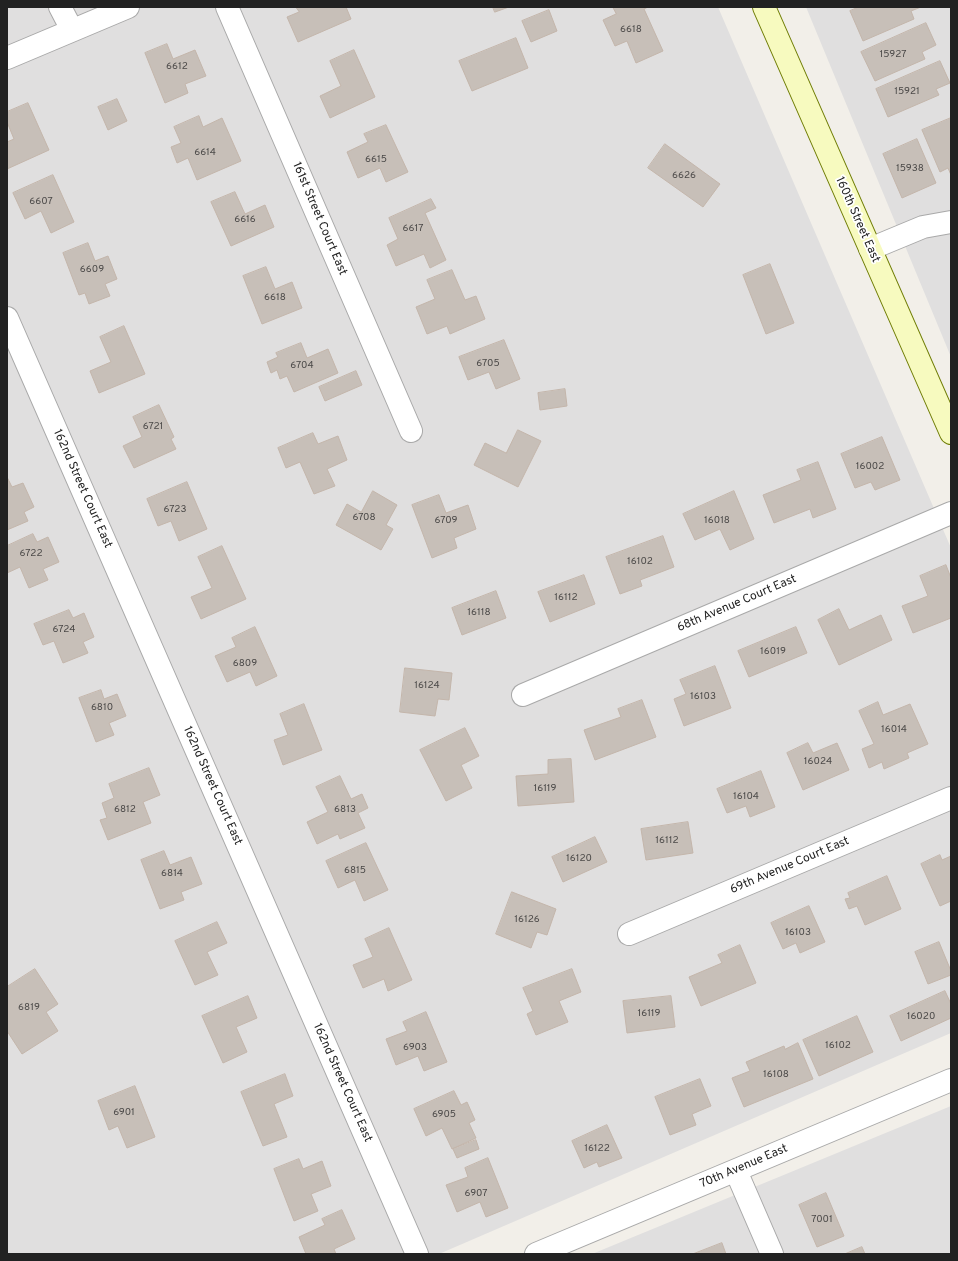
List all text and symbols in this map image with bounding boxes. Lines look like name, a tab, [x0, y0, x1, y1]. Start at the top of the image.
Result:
house number: 6618	[620, 24, 642, 36]
house number: 15927	[879, 49, 907, 61]
house number: 6612	[166, 61, 188, 73]
house number: 15921	[894, 86, 920, 98]
house number: 6614	[194, 147, 216, 159]
house number: 6615	[365, 154, 387, 166]
street label: 161st Street Court East	[289, 160, 349, 278]
house number: 15938	[896, 163, 924, 175]
house number: 6626	[672, 170, 696, 182]
street label: 160th Street East	[832, 175, 882, 265]
house number: 6607	[29, 196, 53, 208]
house number: 6616	[234, 214, 256, 226]
house number: 6617	[403, 223, 423, 235]
house number: 6609	[80, 264, 104, 276]
house number: 6618	[264, 292, 286, 304]
house number: 6705	[476, 358, 500, 370]
house number: 6704	[290, 360, 314, 372]
house number: 6721	[143, 421, 163, 433]
street label: 162nd Street Court East	[49, 427, 115, 551]
house number: 16002	[856, 461, 884, 473]
house number: 6723	[164, 504, 186, 516]
house number: 6708	[352, 512, 376, 524]
house number: 6709	[434, 515, 458, 527]
house number: 16018	[704, 515, 730, 527]
house number: 6722	[19, 548, 43, 560]
house number: 16102	[627, 556, 653, 568]
street label: 68th Avenue Court East	[675, 572, 799, 636]
house number: 16112	[554, 592, 578, 604]
house number: 16118	[467, 607, 491, 619]
house number: 6724	[52, 624, 76, 636]
house number: 16019	[760, 646, 786, 658]
house number: 6809	[233, 658, 257, 670]
house number: 16124	[414, 680, 440, 692]
house number: 16103	[690, 691, 716, 703]
house number: 6810	[91, 702, 113, 714]
street label: 162nd Street Court East	[179, 724, 245, 848]
house number: 16014	[881, 724, 907, 736]
house number: 16024	[804, 756, 832, 768]
house number: 16119	[533, 783, 557, 795]
house number: 16104	[733, 791, 759, 803]
house number: 6812	[114, 804, 136, 816]
house number: 6813	[334, 804, 356, 816]
street label: 69th Avenue Court East	[728, 834, 852, 898]
house number: 16112	[655, 835, 679, 847]
house number: 16120	[566, 853, 592, 865]
house number: 6815	[344, 865, 366, 877]
house number: 6814	[161, 868, 183, 880]
house number: 16126	[514, 914, 540, 926]
house number: 16103	[785, 927, 811, 939]
house number: 6819	[18, 1002, 40, 1014]
house number: 16119	[637, 1008, 661, 1020]
house number: 16020	[907, 1011, 935, 1023]
street label: 162nd Street Court East	[309, 1021, 375, 1145]
house number: 16102	[825, 1040, 851, 1052]
house number: 6903	[403, 1042, 427, 1054]
house number: 16108	[763, 1069, 789, 1081]
house number: 6901	[113, 1107, 135, 1119]
house number: 6905	[432, 1109, 456, 1121]
street label: 70th Avenue East	[698, 1142, 790, 1192]
house number: 16122	[584, 1143, 610, 1155]
house number: 6907	[465, 1188, 487, 1200]
house number: 7001	[811, 1214, 833, 1226]

